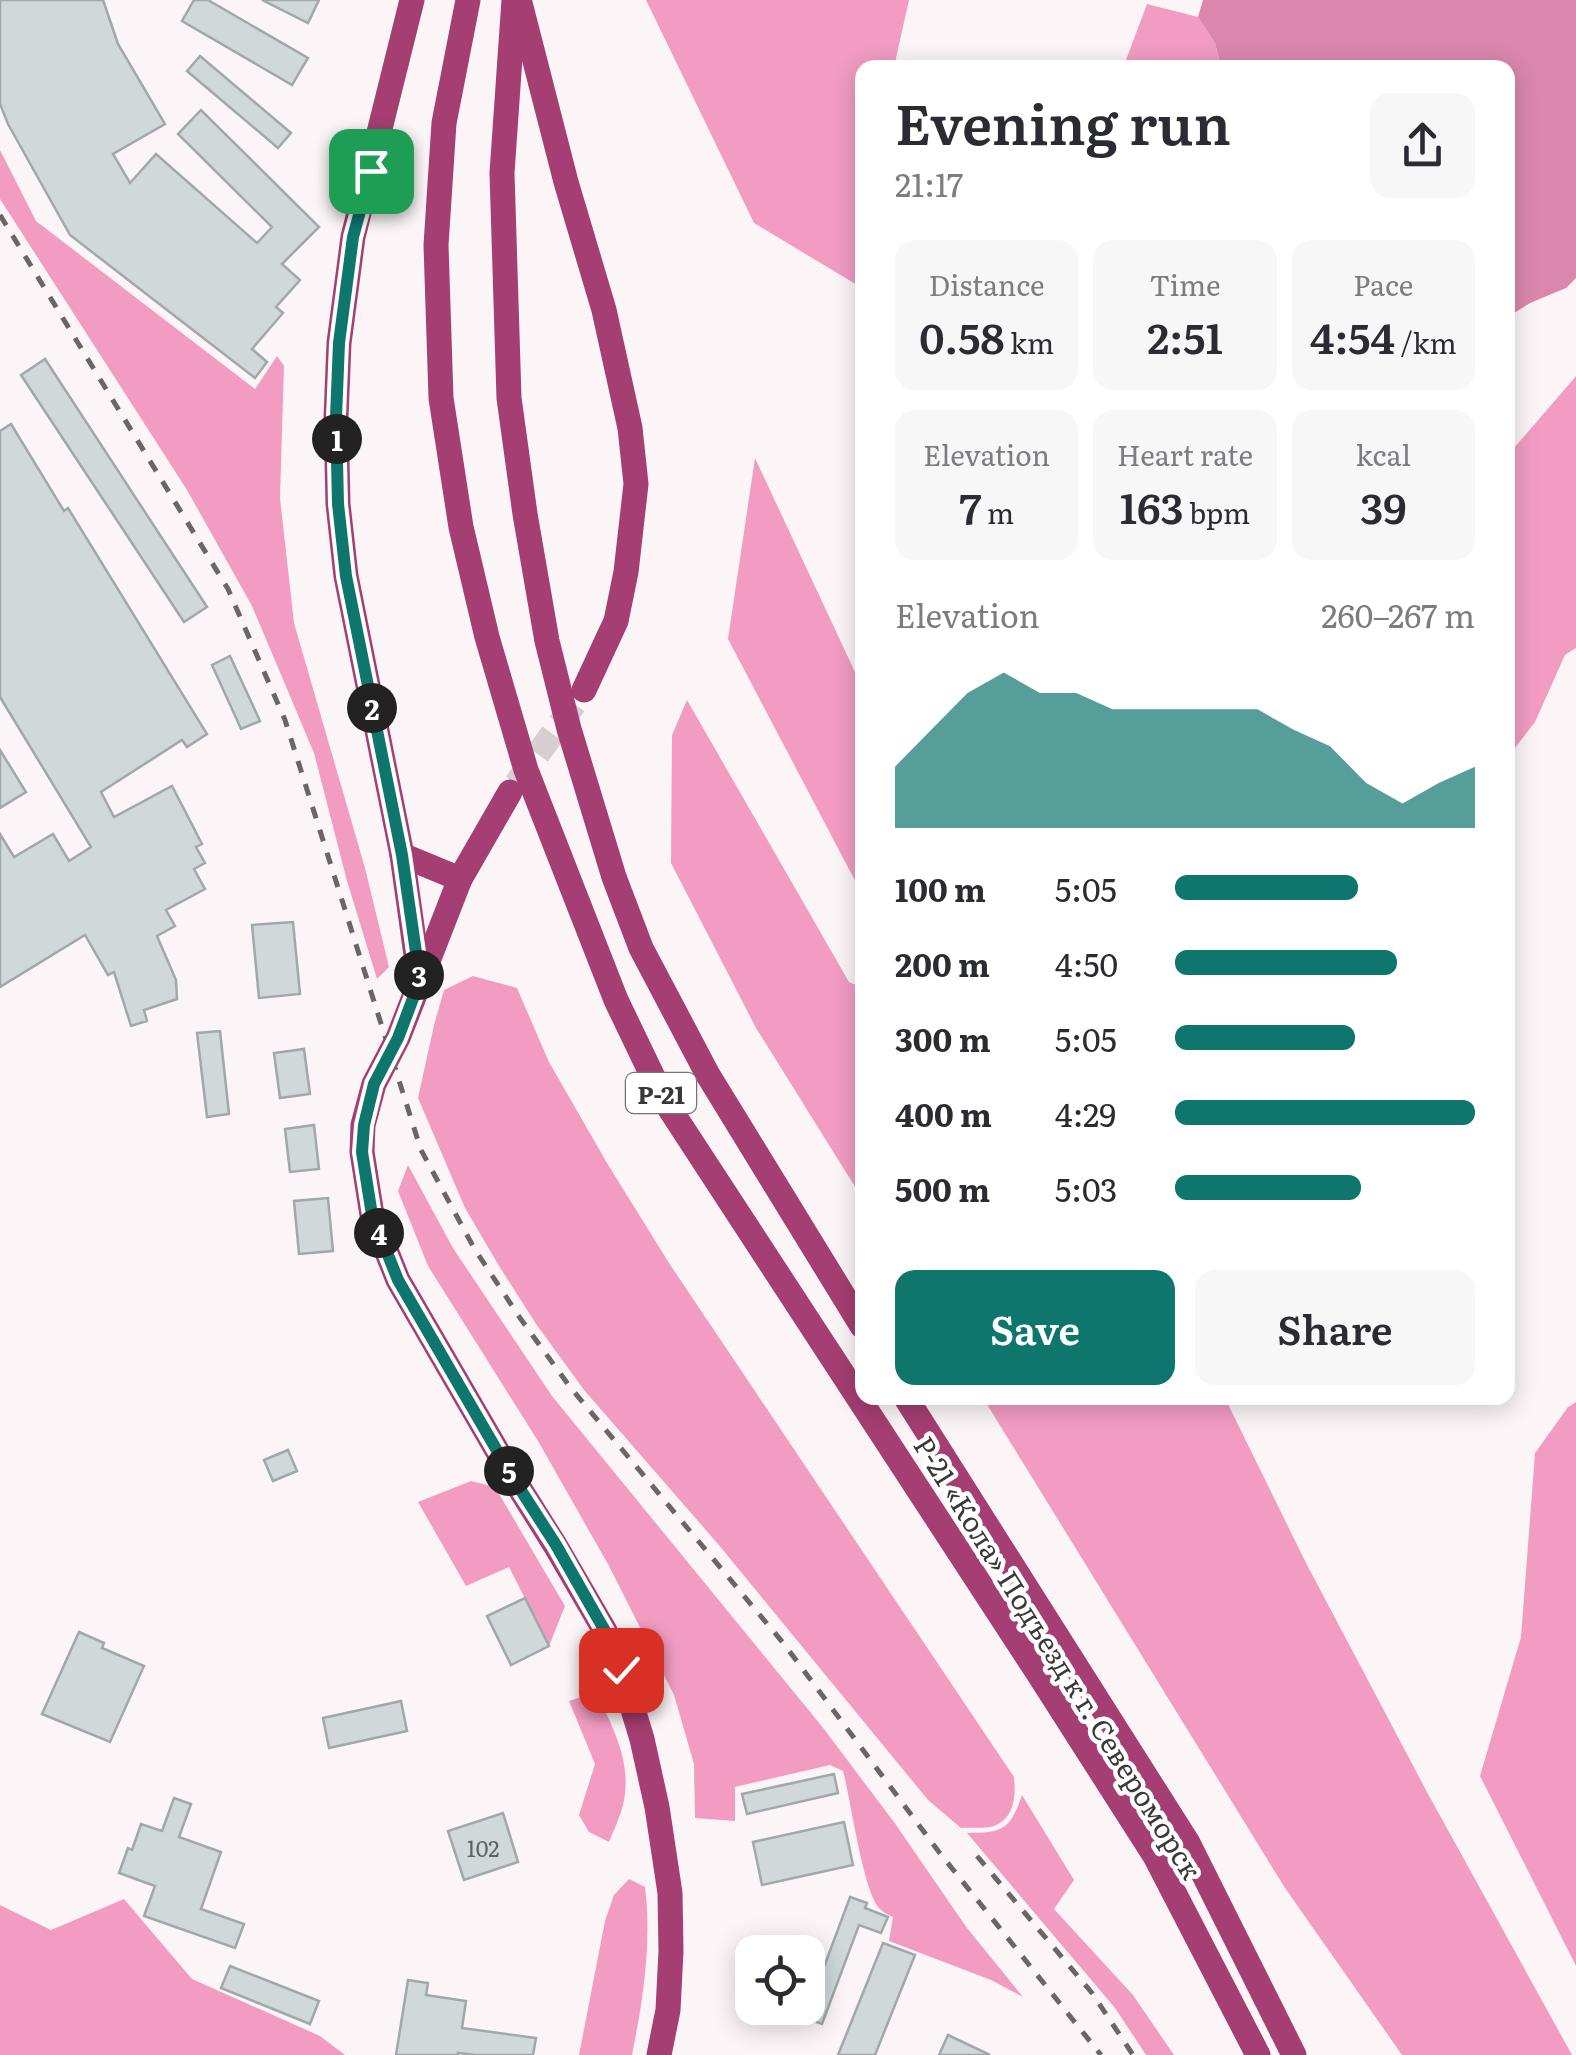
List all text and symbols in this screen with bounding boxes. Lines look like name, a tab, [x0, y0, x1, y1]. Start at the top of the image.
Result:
text: Evening run	[895, 80, 1231, 162]
button: share	[1370, 93, 1475, 198]
pin	[329, 129, 414, 214]
icon: arrive	[344, 144, 399, 199]
text: 21:17	[895, 159, 963, 207]
text: Distance	[929, 263, 1045, 305]
text: Time	[1149, 263, 1221, 305]
text: Pace	[1353, 263, 1413, 305]
text: 0.58	[919, 305, 1005, 367]
text: 2:51	[1147, 305, 1223, 367]
text: 4:54	[1310, 305, 1395, 367]
text: km	[1005, 321, 1054, 363]
text: /km	[1395, 321, 1457, 363]
pin: 1	[312, 414, 362, 464]
text: 1	[331, 418, 343, 460]
text: Elevation	[923, 433, 1050, 475]
text: Heart rate	[1117, 433, 1253, 475]
text: kcal	[1356, 433, 1411, 475]
text: 7	[959, 475, 981, 537]
text: 163	[1120, 475, 1184, 537]
text: 39	[1360, 475, 1407, 537]
text: m	[981, 491, 1014, 533]
text: bpm	[1184, 491, 1250, 533]
text: Elevation	[895, 590, 1040, 638]
text: 260–267 m	[1321, 590, 1475, 638]
pin: 2	[347, 683, 397, 733]
text: 2	[364, 687, 380, 729]
text: 100 m	[895, 864, 986, 912]
text: 5:05	[1055, 864, 1117, 912]
text: 200 m	[895, 939, 990, 987]
text: 4:50	[1055, 939, 1118, 987]
pin: 3	[394, 950, 444, 1000]
text: 3	[411, 954, 427, 996]
text: 300 m	[895, 1014, 991, 1062]
text: 5:05	[1055, 1014, 1117, 1062]
road number: Р-21	[626, 1073, 696, 1113]
text: 400 m	[895, 1089, 992, 1137]
text: 4:29	[1055, 1089, 1116, 1137]
text: 500 m	[895, 1164, 990, 1212]
text: 5:03	[1055, 1164, 1117, 1212]
pin: 4	[354, 1208, 404, 1258]
text: 4	[371, 1212, 387, 1254]
button: Save	[895, 1270, 1175, 1385]
button: Share	[1195, 1270, 1475, 1385]
street label: Р-21 «Кола» Подъезд к г. Североморск	[905, 1427, 1214, 1887]
pin: 5	[484, 1446, 534, 1496]
text: 5	[501, 1450, 517, 1492]
pin	[579, 1628, 664, 1713]
icon: check	[594, 1643, 649, 1698]
house number: 102	[467, 1831, 499, 1864]
map controls	[735, 1935, 825, 2025]
button: locate	[735, 1935, 825, 2025]

